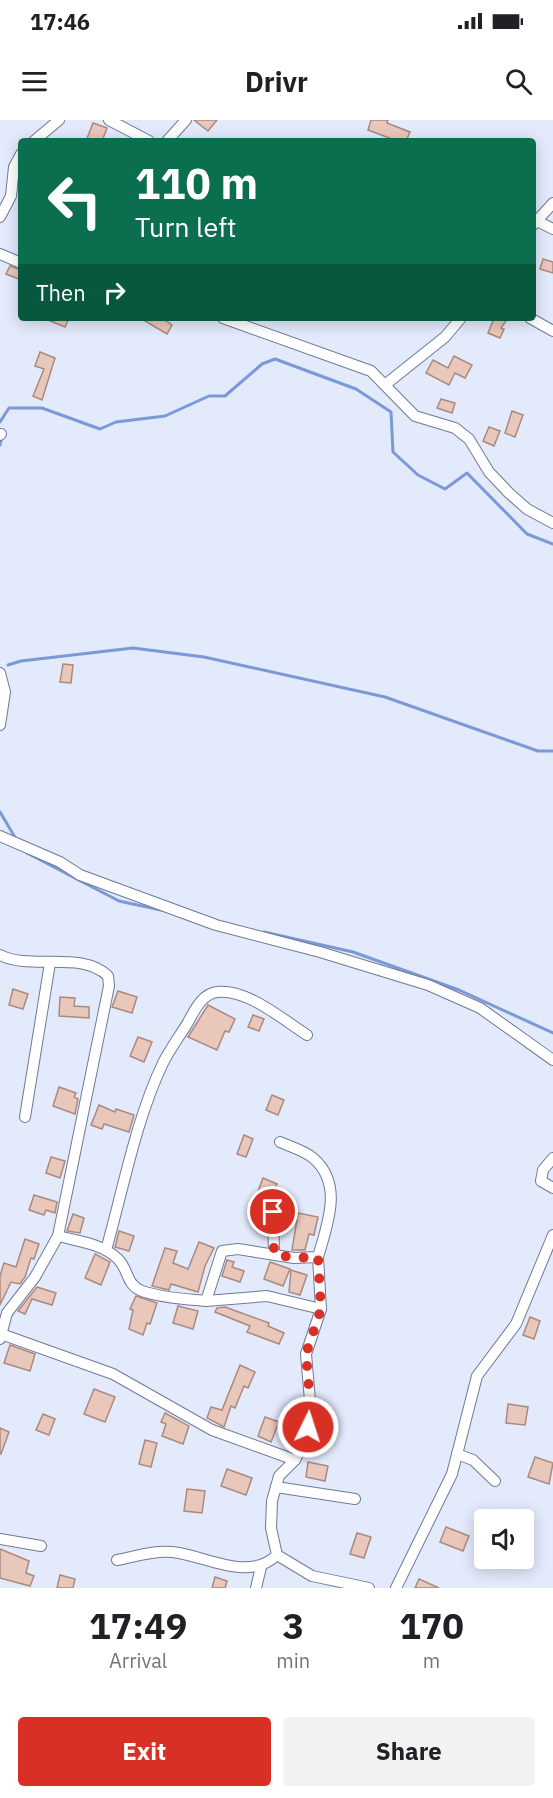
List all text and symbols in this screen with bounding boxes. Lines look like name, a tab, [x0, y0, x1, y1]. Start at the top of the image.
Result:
text: 17:46	[30, 7, 90, 36]
text: Drivr	[245, 64, 308, 99]
icon: menu	[18, 65, 51, 98]
icon: search	[502, 65, 535, 98]
text: 110 m	[135, 156, 258, 211]
icon: left	[36, 162, 114, 240]
text: Turn left	[135, 209, 236, 244]
icon: right	[98, 276, 131, 309]
text: Then	[36, 278, 86, 307]
pin	[247, 1186, 298, 1237]
icon: arrive	[256, 1195, 289, 1228]
position arrow	[276, 1395, 340, 1459]
map controls	[474, 1509, 534, 1569]
button: sound	[474, 1509, 534, 1569]
text: 17:49	[89, 1602, 187, 1649]
text: 3	[282, 1602, 304, 1649]
text: 170	[399, 1602, 464, 1649]
text: Arrival	[109, 1647, 167, 1674]
text: min	[276, 1647, 310, 1674]
text: m	[423, 1647, 440, 1674]
button: Exit	[18, 1717, 271, 1786]
button: Share	[283, 1717, 535, 1786]

